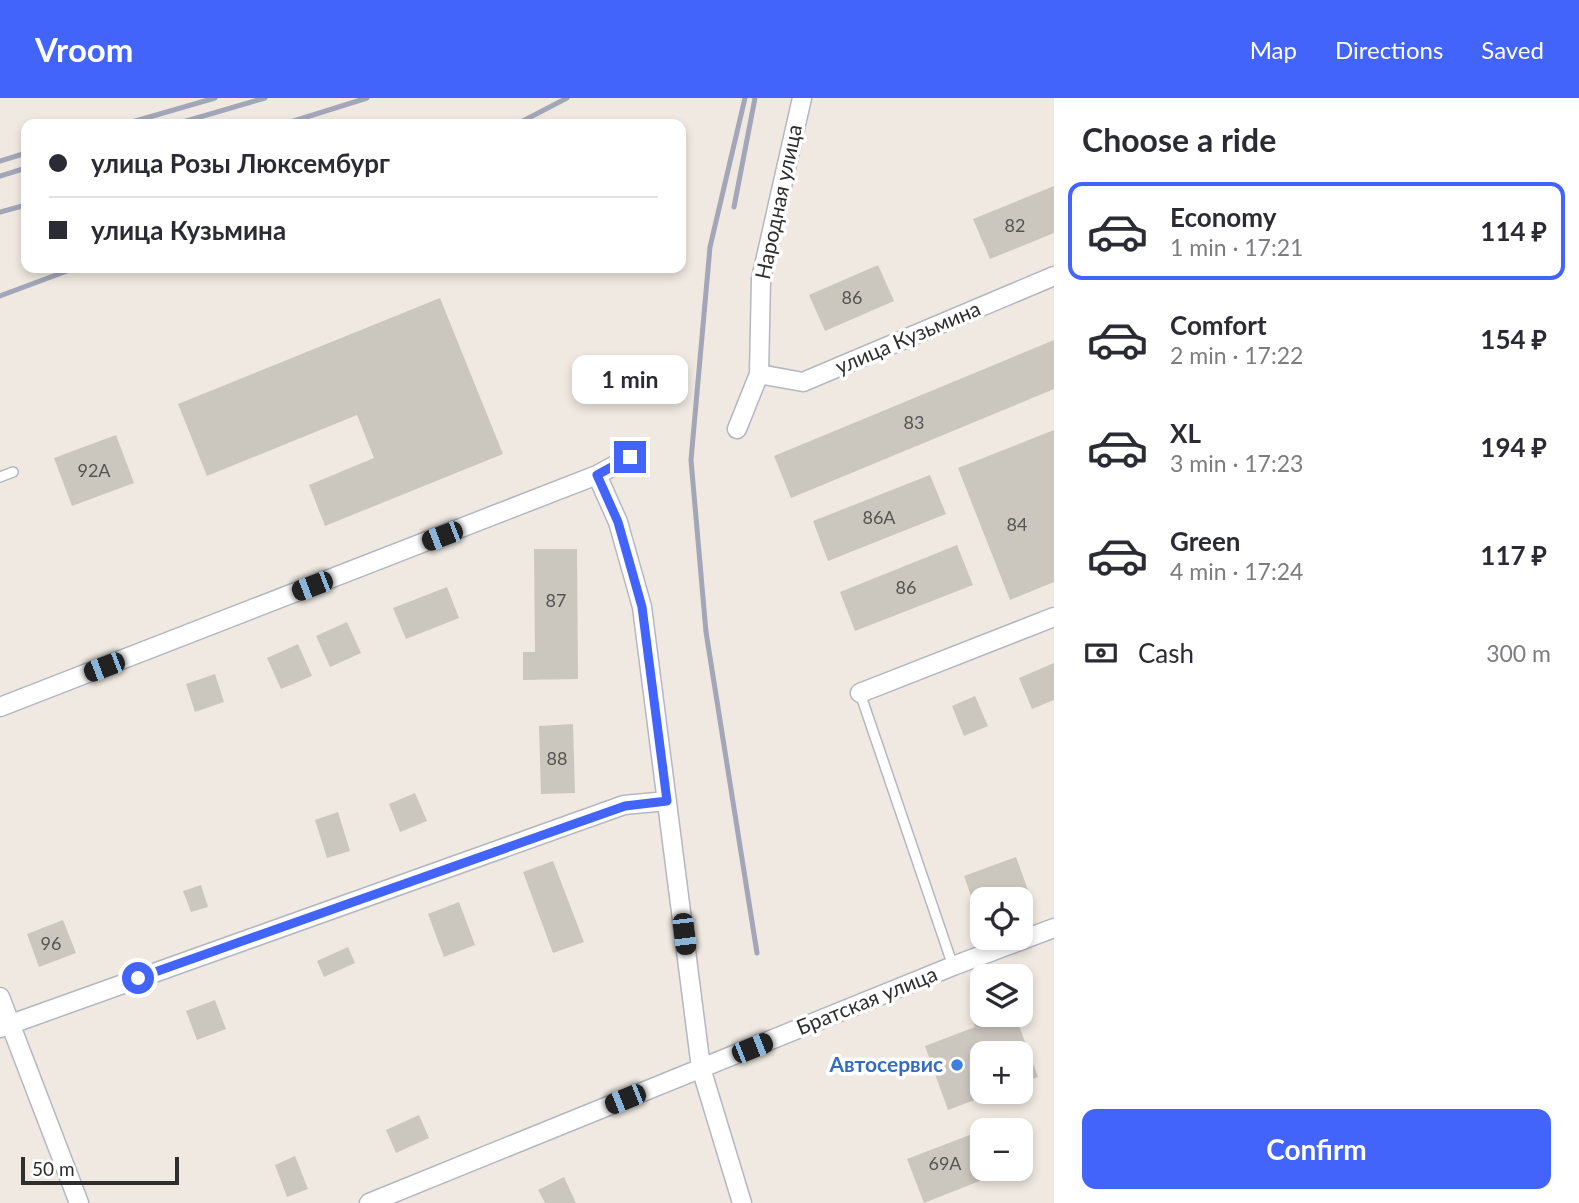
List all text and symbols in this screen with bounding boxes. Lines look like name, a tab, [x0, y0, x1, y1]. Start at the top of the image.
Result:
text: Vroom	[35, 29, 133, 69]
text: Map	[1250, 35, 1297, 64]
text: Directions	[1335, 35, 1443, 64]
text: Saved	[1481, 35, 1544, 64]
text: Choose a ride	[1082, 120, 1276, 159]
street label: Народная улица	[749, 122, 806, 281]
text: улица Розы Люксембург	[91, 147, 390, 179]
icon: car	[1086, 200, 1149, 263]
text: Economy	[1170, 201, 1276, 233]
text: улица Кузьмина	[91, 214, 286, 246]
house number: 82	[1005, 214, 1025, 236]
text: 114 ₽	[1480, 215, 1547, 247]
text: 1 min · 17:21	[1170, 233, 1303, 261]
house number: 86	[842, 286, 862, 308]
street label: улица Кузьмина	[831, 295, 984, 378]
icon: car	[1086, 308, 1149, 371]
text: Comfort	[1170, 309, 1267, 341]
text: 154 ₽	[1480, 323, 1547, 355]
text: 2 min · 17:22	[1170, 341, 1303, 369]
callout: 1 min	[572, 356, 688, 404]
text: 1 min	[601, 365, 659, 393]
house number: 83	[904, 411, 924, 433]
icon: car	[1086, 416, 1149, 479]
text: XL	[1170, 417, 1201, 449]
text: 194 ₽	[1480, 431, 1547, 463]
route end	[614, 441, 646, 473]
text: 3 min · 17:23	[1170, 449, 1303, 477]
house number: 92А	[77, 459, 111, 481]
house number: 86А	[862, 506, 896, 528]
house number: 84	[1007, 513, 1027, 535]
car	[419, 519, 466, 553]
icon: car	[1086, 524, 1149, 587]
text: Green	[1170, 525, 1240, 557]
text: 117 ₽	[1480, 539, 1547, 571]
text: 4 min · 17:24	[1170, 557, 1303, 585]
car	[289, 569, 336, 603]
house number: 86	[896, 576, 916, 598]
house number: 87	[546, 589, 566, 611]
icon: cash	[1082, 634, 1120, 672]
text: Cash	[1138, 637, 1194, 669]
text: 300 m	[1486, 639, 1551, 667]
car	[81, 650, 128, 684]
house number: 88	[547, 747, 567, 769]
map controls	[970, 887, 1033, 1181]
button: locate	[970, 887, 1033, 950]
car	[672, 912, 697, 956]
house number: 96	[41, 932, 61, 954]
street label: Братская улица	[793, 960, 940, 1039]
route start	[122, 962, 154, 994]
button: layers	[970, 964, 1033, 1027]
car	[729, 1030, 776, 1066]
button: +	[970, 1041, 1033, 1104]
place label: Автосервис	[829, 1051, 943, 1076]
marker: Автосервис	[949, 1057, 965, 1073]
car	[602, 1081, 649, 1117]
button: Confirm	[1082, 1109, 1551, 1189]
button: −	[970, 1118, 1033, 1181]
house number: 69А	[928, 1152, 962, 1174]
scale bar	[21, 1154, 178, 1186]
text: 50 m	[32, 1157, 75, 1180]

